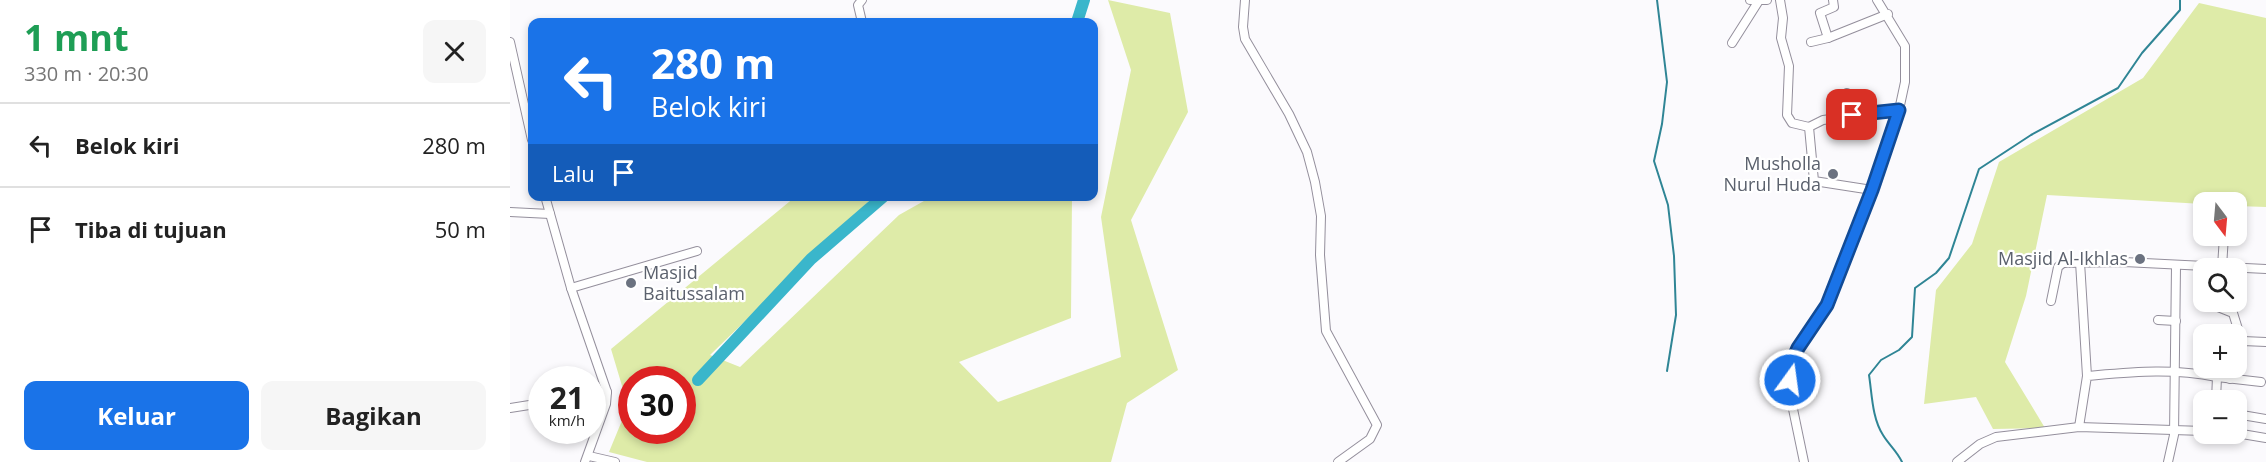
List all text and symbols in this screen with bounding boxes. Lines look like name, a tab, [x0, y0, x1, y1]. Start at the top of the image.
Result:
text: 1 mnt	[24, 13, 129, 62]
button: close	[423, 20, 486, 83]
text: 280 m	[651, 34, 775, 91]
icon: left	[552, 42, 630, 120]
text: 330 m · 20:30	[24, 60, 149, 87]
text: Belok kiri	[651, 88, 767, 125]
pin	[1826, 89, 1877, 140]
icon: arrive	[1835, 98, 1868, 131]
icon: left	[24, 129, 57, 162]
text: Belok kiri	[75, 130, 180, 160]
text: 280 m	[422, 130, 486, 160]
place label: Musholla Nurul Huda	[1723, 151, 1821, 196]
icon: arrive	[607, 156, 640, 189]
text: Lalu	[552, 158, 595, 188]
marker: Musholla Nurul Huda	[1826, 167, 1840, 181]
north arrow	[2193, 192, 2247, 246]
map controls	[2193, 192, 2247, 444]
icon: arrive	[24, 213, 57, 246]
text: Tiba di tujuan	[75, 214, 227, 244]
text: 50 m	[435, 214, 486, 244]
place label: Masjid Al-Ikhlas	[1998, 246, 2128, 270]
marker: Masjid Al-Ikhlas	[2133, 252, 2147, 266]
button: search	[2193, 258, 2247, 312]
place label: Masjid Baitussalam	[643, 260, 745, 305]
marker: Masjid Baitussalam	[624, 276, 638, 290]
button: +	[2193, 324, 2247, 378]
position arrow	[1758, 348, 1822, 412]
speed limit sign: 30	[618, 366, 696, 444]
text: 21	[550, 377, 584, 418]
button: Keluar	[24, 381, 249, 450]
button: Bagikan	[261, 381, 486, 450]
button: −	[2193, 390, 2247, 444]
text: km/h	[549, 410, 585, 430]

